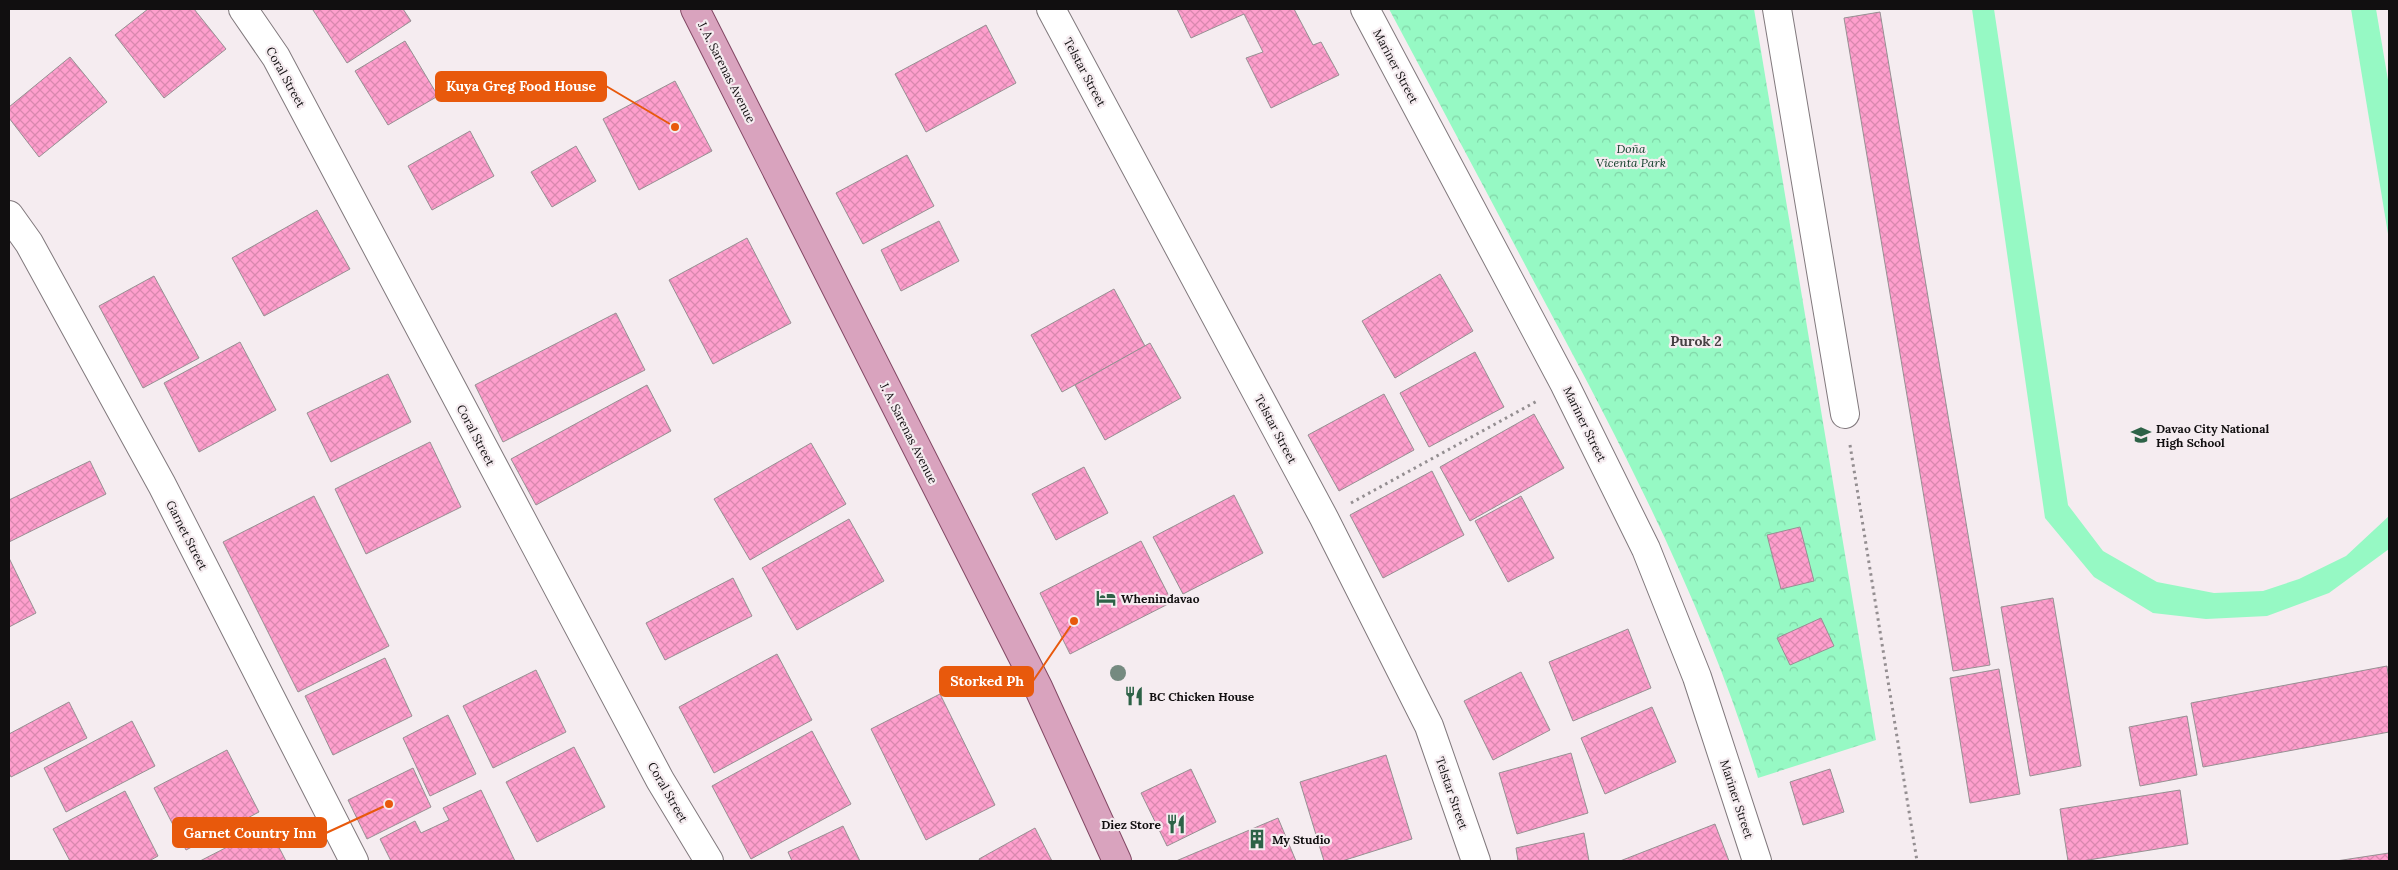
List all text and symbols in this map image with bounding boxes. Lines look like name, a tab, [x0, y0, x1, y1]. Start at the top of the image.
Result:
street label: J. A. Sarenas Avenue	[695, 18, 759, 126]
street label: Mariner Street	[1370, 26, 1422, 106]
street label: Telstar Street	[1061, 35, 1110, 109]
street label: Coral Street	[263, 44, 309, 110]
callout: Kuya Greg Food House	[436, 72, 606, 101]
text: Kuya Greg Food House	[446, 77, 596, 95]
park label: Doña Vicenta Park	[1596, 141, 1666, 170]
district label: Purok 2	[1670, 332, 1722, 350]
street label: J. A. Sarenas Avenue	[877, 379, 941, 487]
street label: Mariner Street	[1560, 384, 1610, 464]
street label: Telstar Street	[1252, 392, 1301, 466]
street label: Coral Street	[454, 402, 499, 468]
place label: Davao City National High School	[2156, 421, 2269, 450]
school or university icon: Davao City National High School	[2130, 424, 2152, 446]
street label: Garnet Street	[163, 498, 211, 573]
hotel icon: Whenindavao	[1095, 587, 1117, 609]
place label: Whenindavao	[1121, 591, 1200, 606]
callout: Storked Ph	[940, 667, 1033, 696]
text: Storked Ph	[950, 672, 1024, 690]
restaurant icon: BC Chicken House	[1123, 685, 1145, 707]
place label: BC Chicken House	[1149, 689, 1255, 704]
street label: Telstar Street	[1433, 755, 1472, 832]
street label: Mariner Street	[1717, 758, 1757, 841]
street label: Coral Street	[645, 759, 691, 825]
restaurant icon: Diez Store	[1165, 813, 1187, 835]
place label: Diez Store	[1101, 817, 1162, 832]
callout: Garnet Country Inn	[173, 818, 326, 847]
text: Garnet Country Inn	[184, 824, 316, 842]
building icon: My Studio	[1246, 828, 1268, 850]
place label: My Studio	[1272, 832, 1331, 847]

